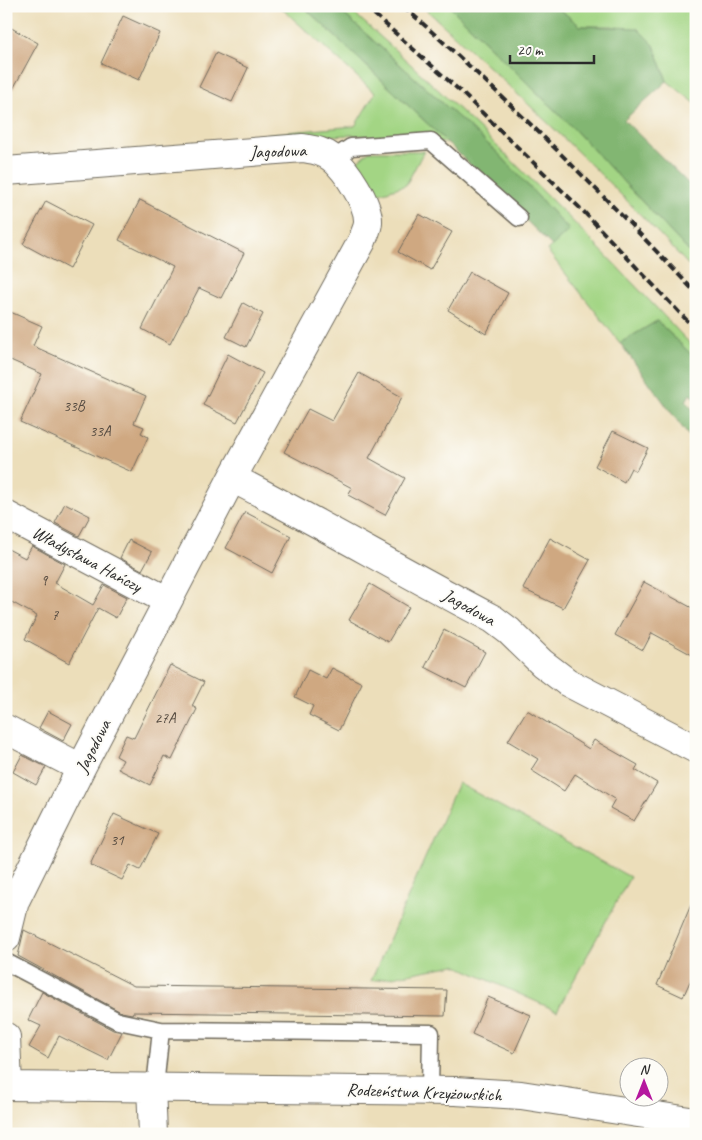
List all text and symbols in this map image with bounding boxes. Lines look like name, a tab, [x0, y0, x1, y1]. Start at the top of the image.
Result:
scale bar	[510, 32, 593, 64]
text: 20 m	[517, 41, 544, 60]
street label: Jagodowa	[248, 139, 308, 163]
house number: 33B	[63, 397, 86, 416]
house number: 33A	[89, 422, 112, 441]
street label: Władysława Hańczy	[29, 521, 147, 598]
house number: 9	[41, 571, 49, 590]
street label: Jagodowa	[438, 583, 500, 631]
house number: 7	[52, 606, 60, 625]
house number: 27A	[154, 709, 177, 728]
street label: Jagodowa	[70, 715, 116, 777]
house number: 31	[110, 831, 125, 850]
north arrow	[620, 1058, 670, 1108]
text: N	[640, 1061, 651, 1078]
street label: Rodzeństwa Krzyżowskich	[346, 1078, 503, 1106]

